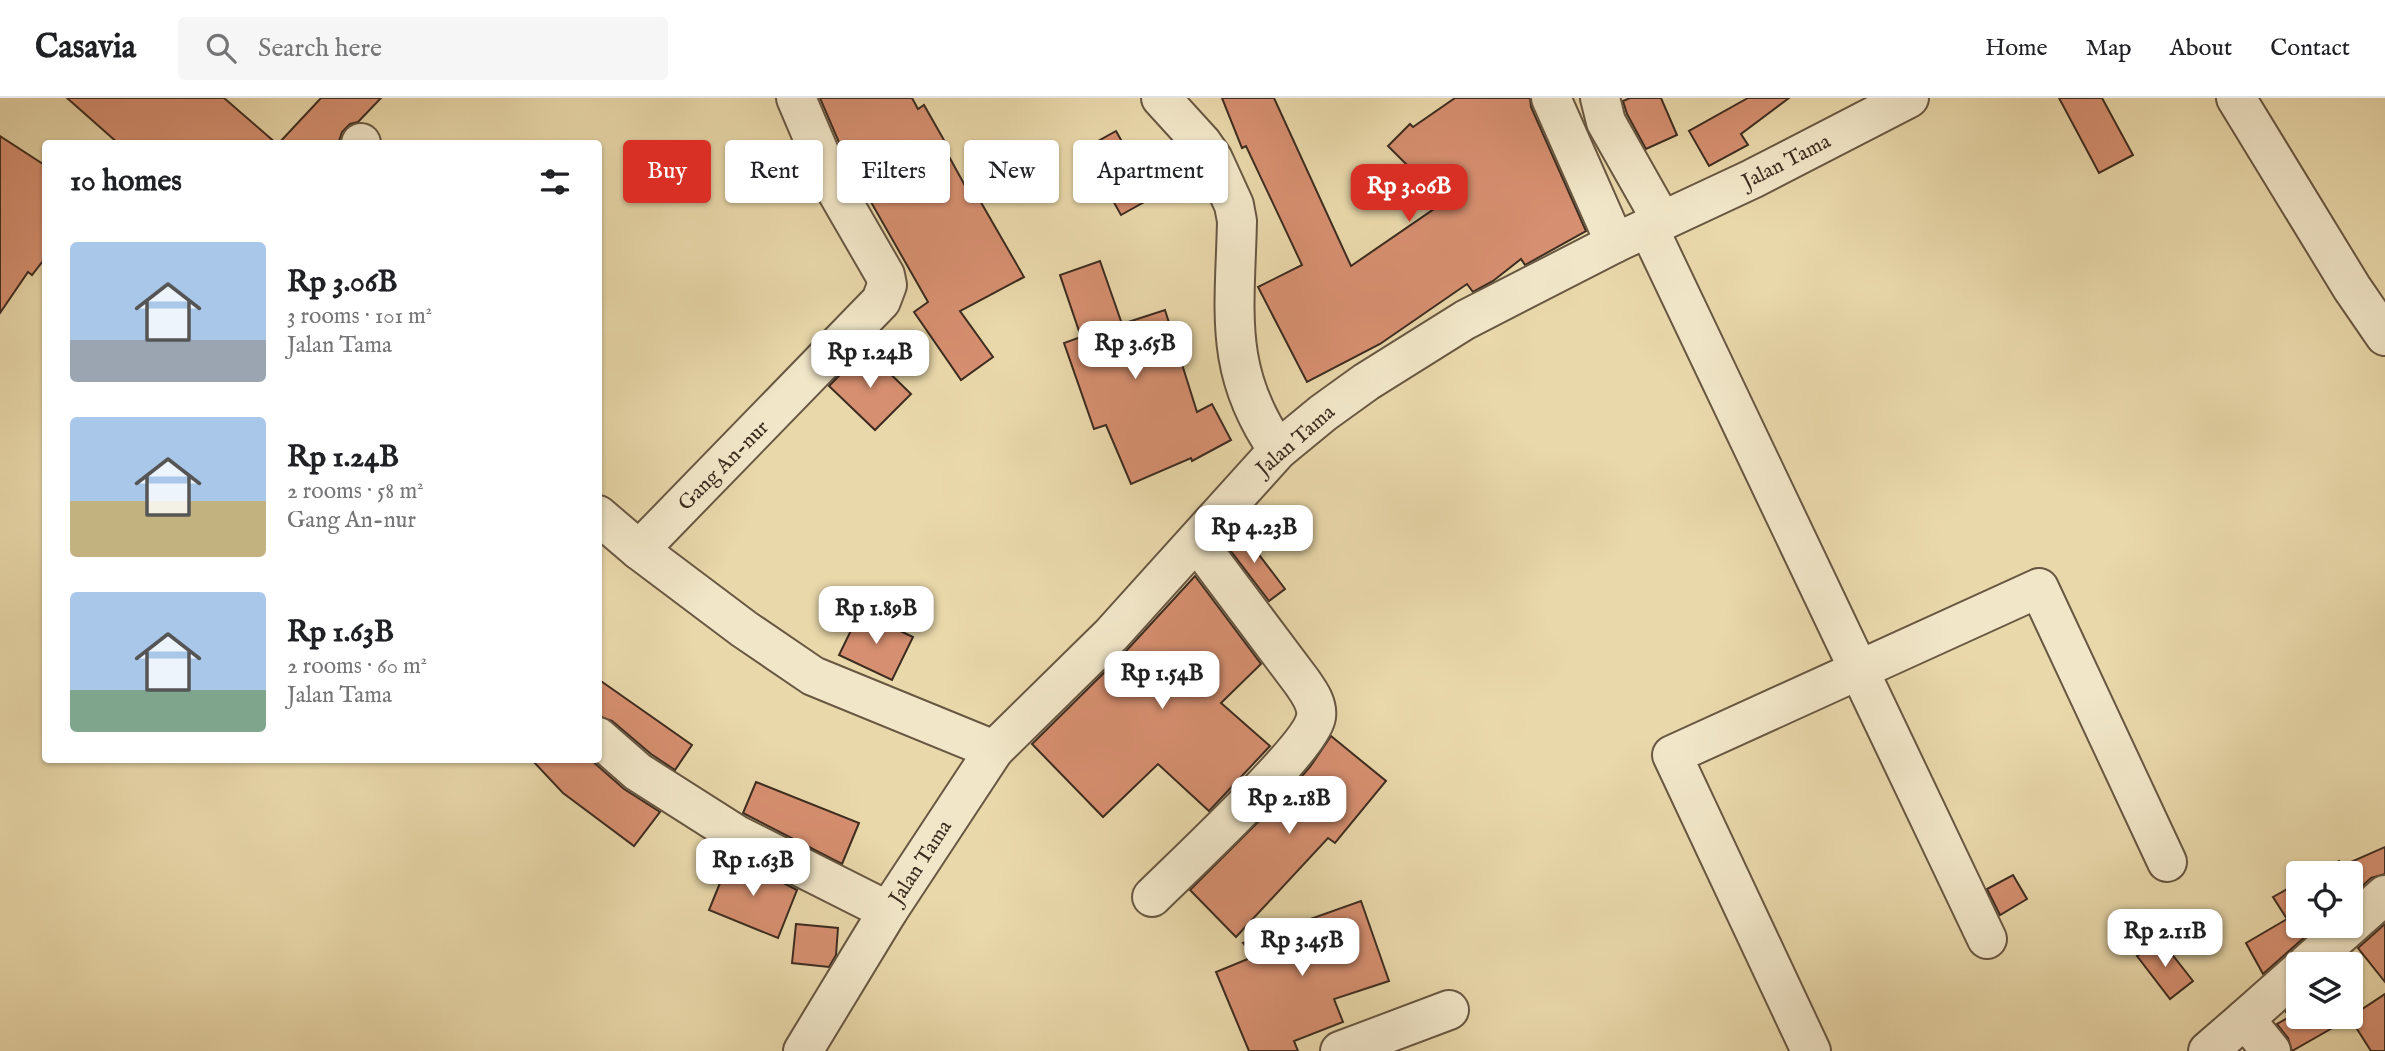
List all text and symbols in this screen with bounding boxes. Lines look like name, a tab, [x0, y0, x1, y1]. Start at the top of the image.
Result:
search box	[178, 17, 668, 80]
text: Casavia	[35, 27, 136, 69]
icon: search	[202, 29, 240, 67]
text: Search here	[258, 32, 382, 65]
text: Home	[1985, 33, 2048, 64]
text: Map	[2086, 33, 2132, 64]
text: About	[2170, 33, 2232, 64]
text: Contact	[2270, 33, 2350, 64]
street label: Jalan Tama	[1736, 128, 1836, 197]
chip: Buy	[623, 140, 711, 203]
chip: Rent	[725, 140, 823, 203]
chip: Filters	[837, 140, 950, 203]
chip: New	[964, 140, 1059, 203]
chip: Apartment	[1073, 140, 1228, 203]
text: 10 homes	[70, 163, 182, 201]
icon: filters	[536, 163, 574, 201]
pin: Rp 3.06B	[1337, 164, 1481, 224]
text: Rp 3.06B	[1367, 172, 1451, 201]
text: Rp 3.06B	[287, 264, 397, 302]
icon: home	[126, 270, 210, 354]
text: 3 rooms · 101 m²	[287, 302, 432, 331]
pin: Rp 3.65B	[1063, 322, 1207, 381]
text: Rp 3.65B	[1094, 329, 1176, 358]
pin: Rp 1.24B	[798, 330, 942, 390]
text: Jalan Tama	[287, 331, 392, 360]
text: Rp 1.24B	[827, 338, 913, 367]
street label: Jalan Tama	[1249, 399, 1342, 484]
street label: Gang An-nur	[673, 415, 775, 517]
text: Rp 1.24B	[287, 439, 399, 477]
icon: home	[126, 445, 210, 529]
text: 2 rooms · 58 m²	[287, 477, 424, 506]
pin: Rp 4.23B	[1182, 505, 1326, 565]
text: Gang An-nur	[287, 506, 416, 535]
text: Rp 4.23B	[1211, 513, 1297, 542]
pin: Rp 1.89B	[804, 587, 948, 646]
text: Rp 1.89B	[835, 594, 917, 623]
text: Rp 1.63B	[287, 614, 394, 652]
icon: home	[126, 620, 210, 704]
text: 2 rooms · 60 m²	[287, 652, 427, 681]
pin: Rp 1.54B	[1090, 652, 1234, 711]
text: Rp 1.54B	[1120, 659, 1204, 688]
text: Jalan Tama	[287, 681, 392, 710]
pin: Rp 2.18B	[1217, 776, 1361, 836]
text: Rp 2.18B	[1247, 784, 1331, 813]
street label: Jalan Tama	[883, 815, 959, 912]
pin: Rp 1.63B	[681, 838, 825, 898]
text: Rp 1.63B	[712, 846, 794, 875]
map controls	[2286, 861, 2363, 1029]
button: locate	[2286, 861, 2363, 938]
pin: Rp 2.11B	[2093, 910, 2237, 969]
text: Rp 2.11B	[2124, 917, 2206, 946]
pin: Rp 3.45B	[1230, 918, 1374, 978]
text: Rp 3.45B	[1260, 926, 1344, 955]
button: layers	[2286, 952, 2363, 1029]

